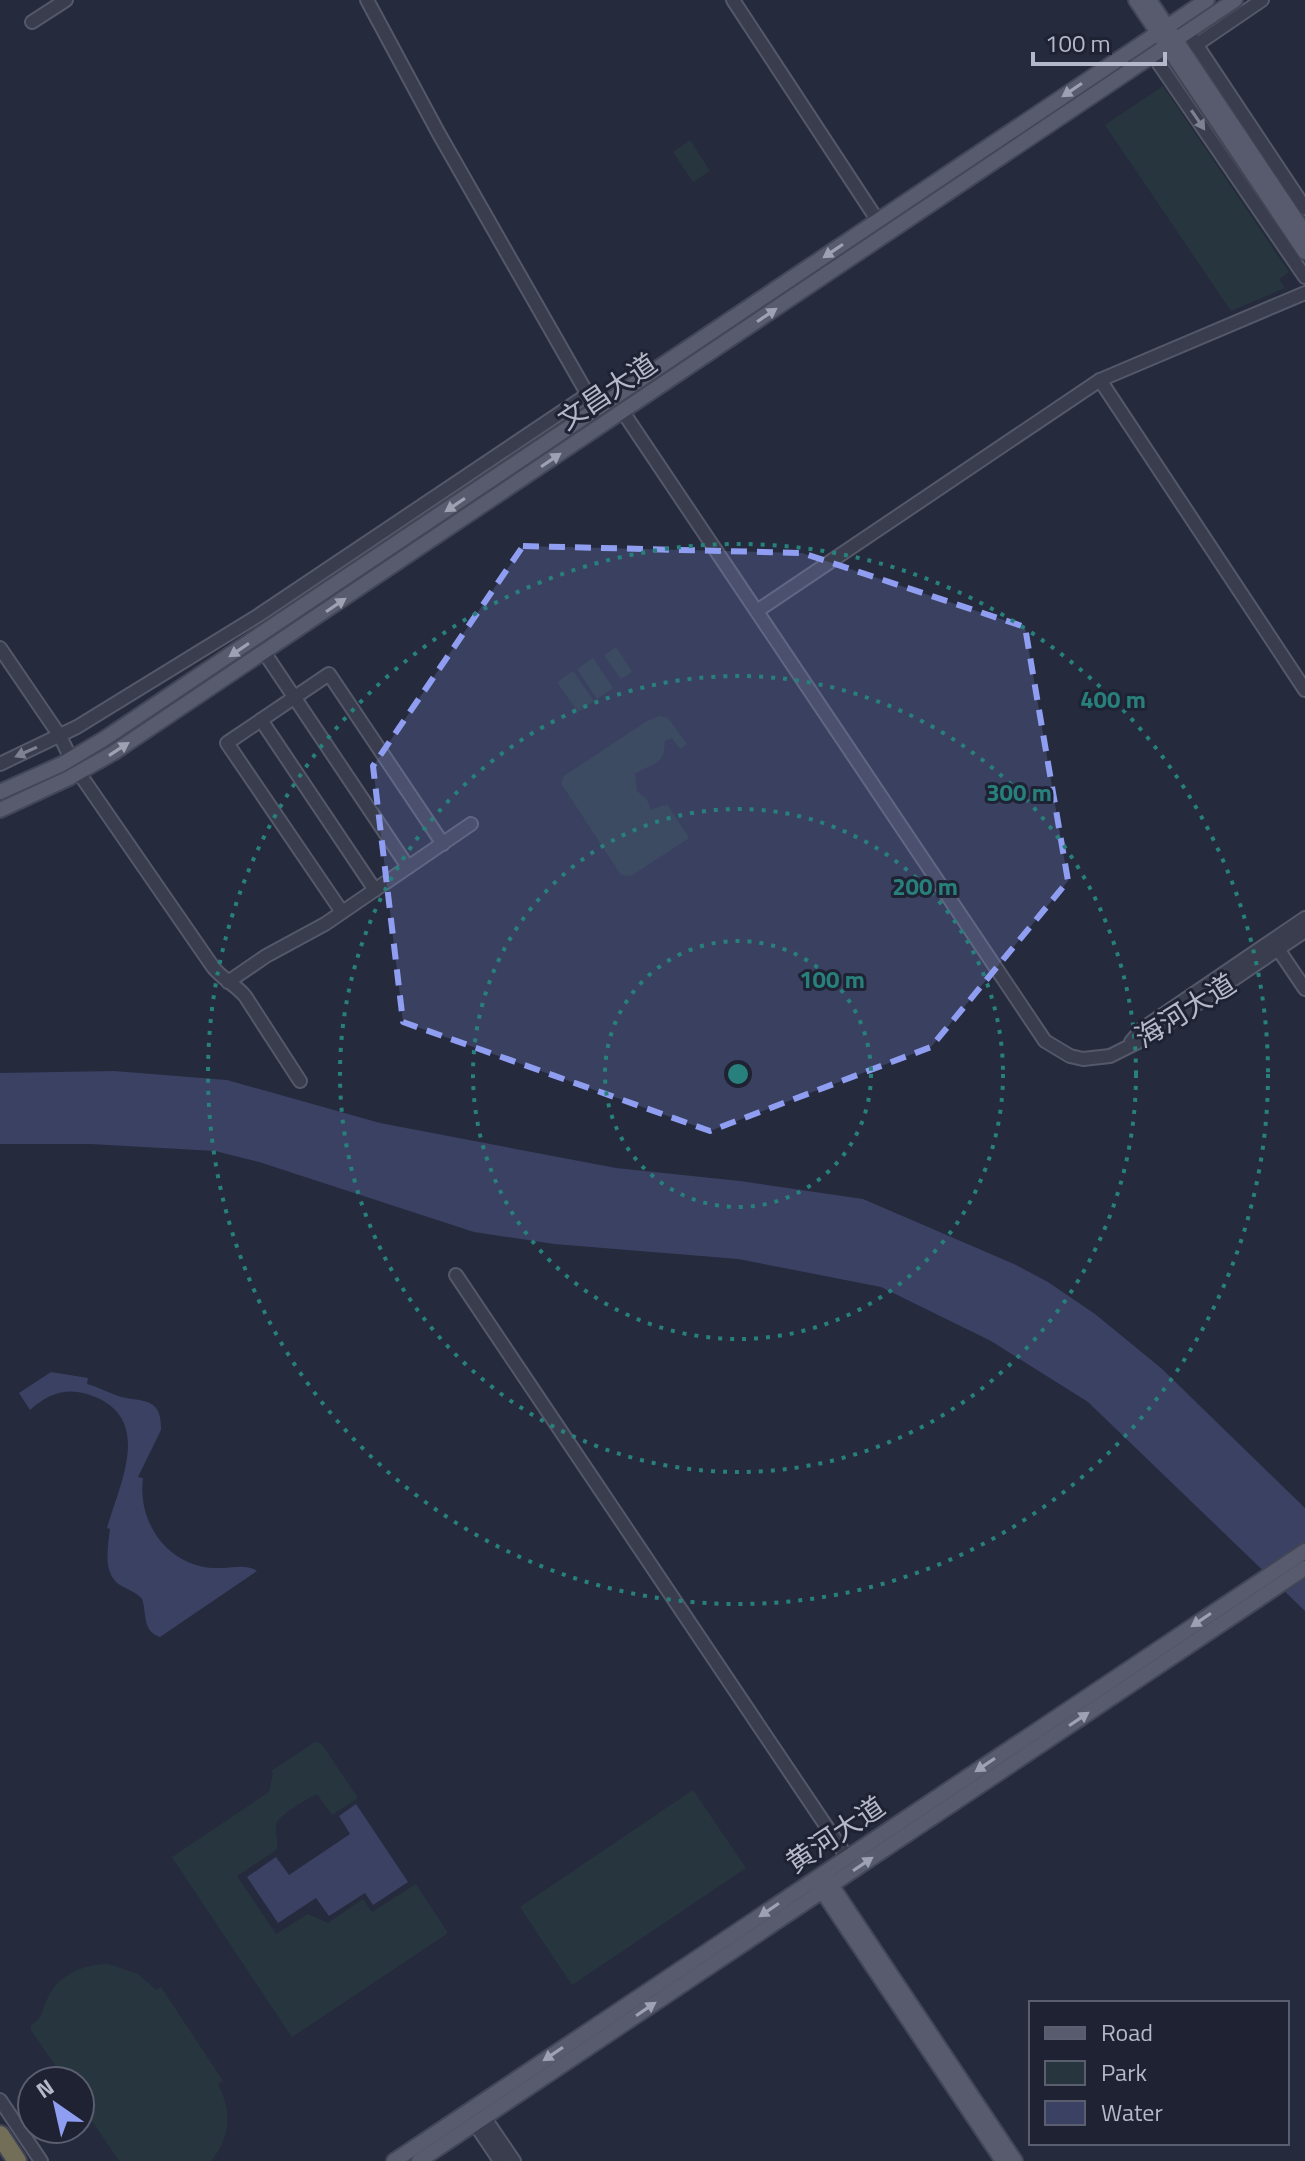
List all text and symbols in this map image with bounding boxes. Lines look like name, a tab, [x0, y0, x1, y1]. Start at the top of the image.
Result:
scale bar	[1033, 16, 1165, 66]
text: 100 m	[1045, 25, 1111, 61]
one-way arrow	[1062, 83, 1083, 98]
one-way arrow	[1190, 109, 1205, 130]
one-way arrow	[823, 243, 844, 258]
one-way arrow	[756, 308, 778, 322]
street label: 文昌大道	[549, 342, 665, 440]
one-way arrow	[541, 453, 562, 468]
one-way arrow	[444, 497, 465, 512]
one-way arrow	[325, 598, 346, 613]
one-way arrow	[228, 642, 249, 657]
text: 400 m	[1080, 681, 1146, 717]
one-way arrow	[108, 742, 130, 756]
one-way arrow	[14, 746, 38, 759]
text: 300 m	[986, 774, 1052, 810]
text: 200 m	[892, 868, 958, 904]
text: 100 m	[799, 961, 865, 997]
street label: 海河大道	[1126, 962, 1244, 1058]
centre of rings	[724, 1060, 752, 1088]
one-way arrow	[1191, 1613, 1212, 1628]
one-way arrow	[1068, 1712, 1089, 1727]
one-way arrow	[975, 1757, 996, 1772]
street label: 黄河大道	[777, 1785, 893, 1883]
one-way arrow	[852, 1857, 873, 1872]
one-way arrow	[759, 1902, 780, 1917]
one-way arrow	[636, 2001, 657, 2016]
legend	[1029, 2001, 1289, 2145]
text: Road	[1101, 2014, 1153, 2050]
one-way arrow	[542, 2046, 564, 2061]
text: Park	[1101, 2054, 1147, 2090]
north arrow	[16, 2065, 96, 2145]
text: N	[29, 2070, 61, 2107]
text: Water	[1101, 2094, 1163, 2130]

